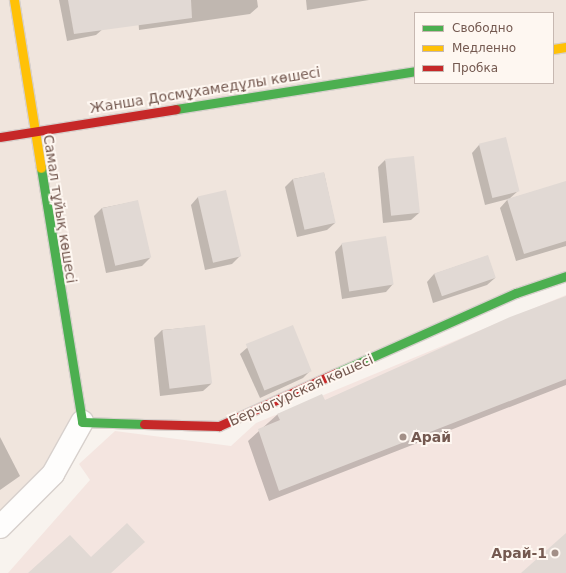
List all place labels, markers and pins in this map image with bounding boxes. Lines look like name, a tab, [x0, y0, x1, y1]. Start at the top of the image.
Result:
place label: Арай	[411, 429, 451, 445]
marker: Арай	[398, 432, 408, 442]
place label: Арай-1	[491, 545, 547, 561]
marker: Арай-1	[550, 548, 560, 558]

